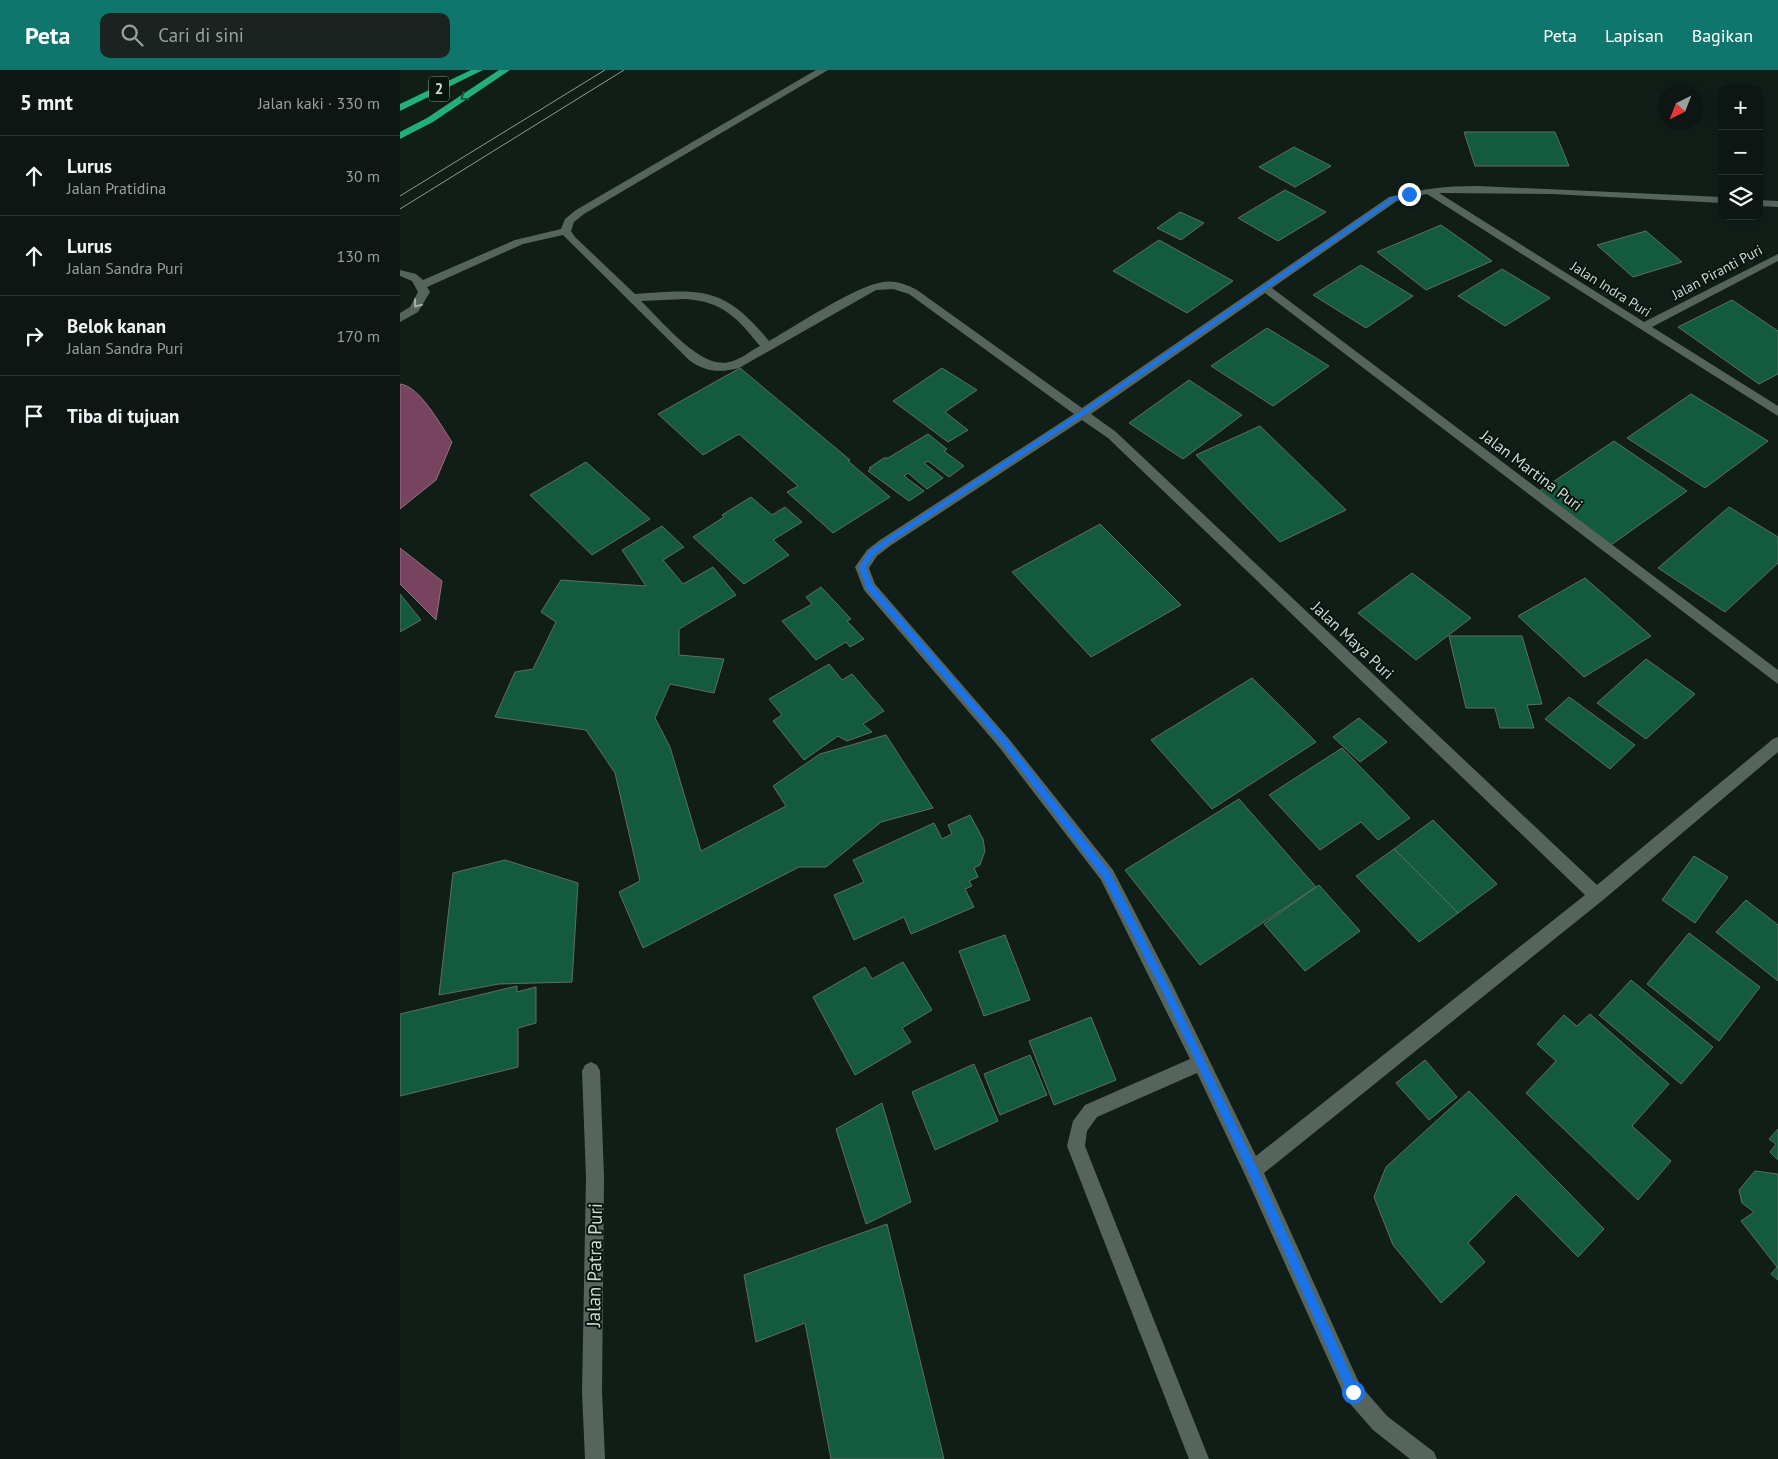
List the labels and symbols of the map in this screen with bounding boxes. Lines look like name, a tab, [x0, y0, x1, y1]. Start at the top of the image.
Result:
road number: 2	[429, 76, 449, 102]
north arrow	[1658, 85, 1703, 130]
one-way arrow	[461, 91, 470, 100]
route end	[1398, 183, 1421, 206]
street label: Jalan Piranti Puri	[1668, 241, 1765, 304]
street label: Jalan Indra Puri	[1567, 257, 1655, 321]
one-way arrow	[413, 299, 422, 308]
street label: Jalan Martina Puri	[1476, 425, 1587, 515]
street label: Jalan Maya Puri	[1307, 596, 1398, 683]
street label: Jalan Patra Puri	[581, 1203, 607, 1328]
route start	[1342, 1381, 1365, 1404]

